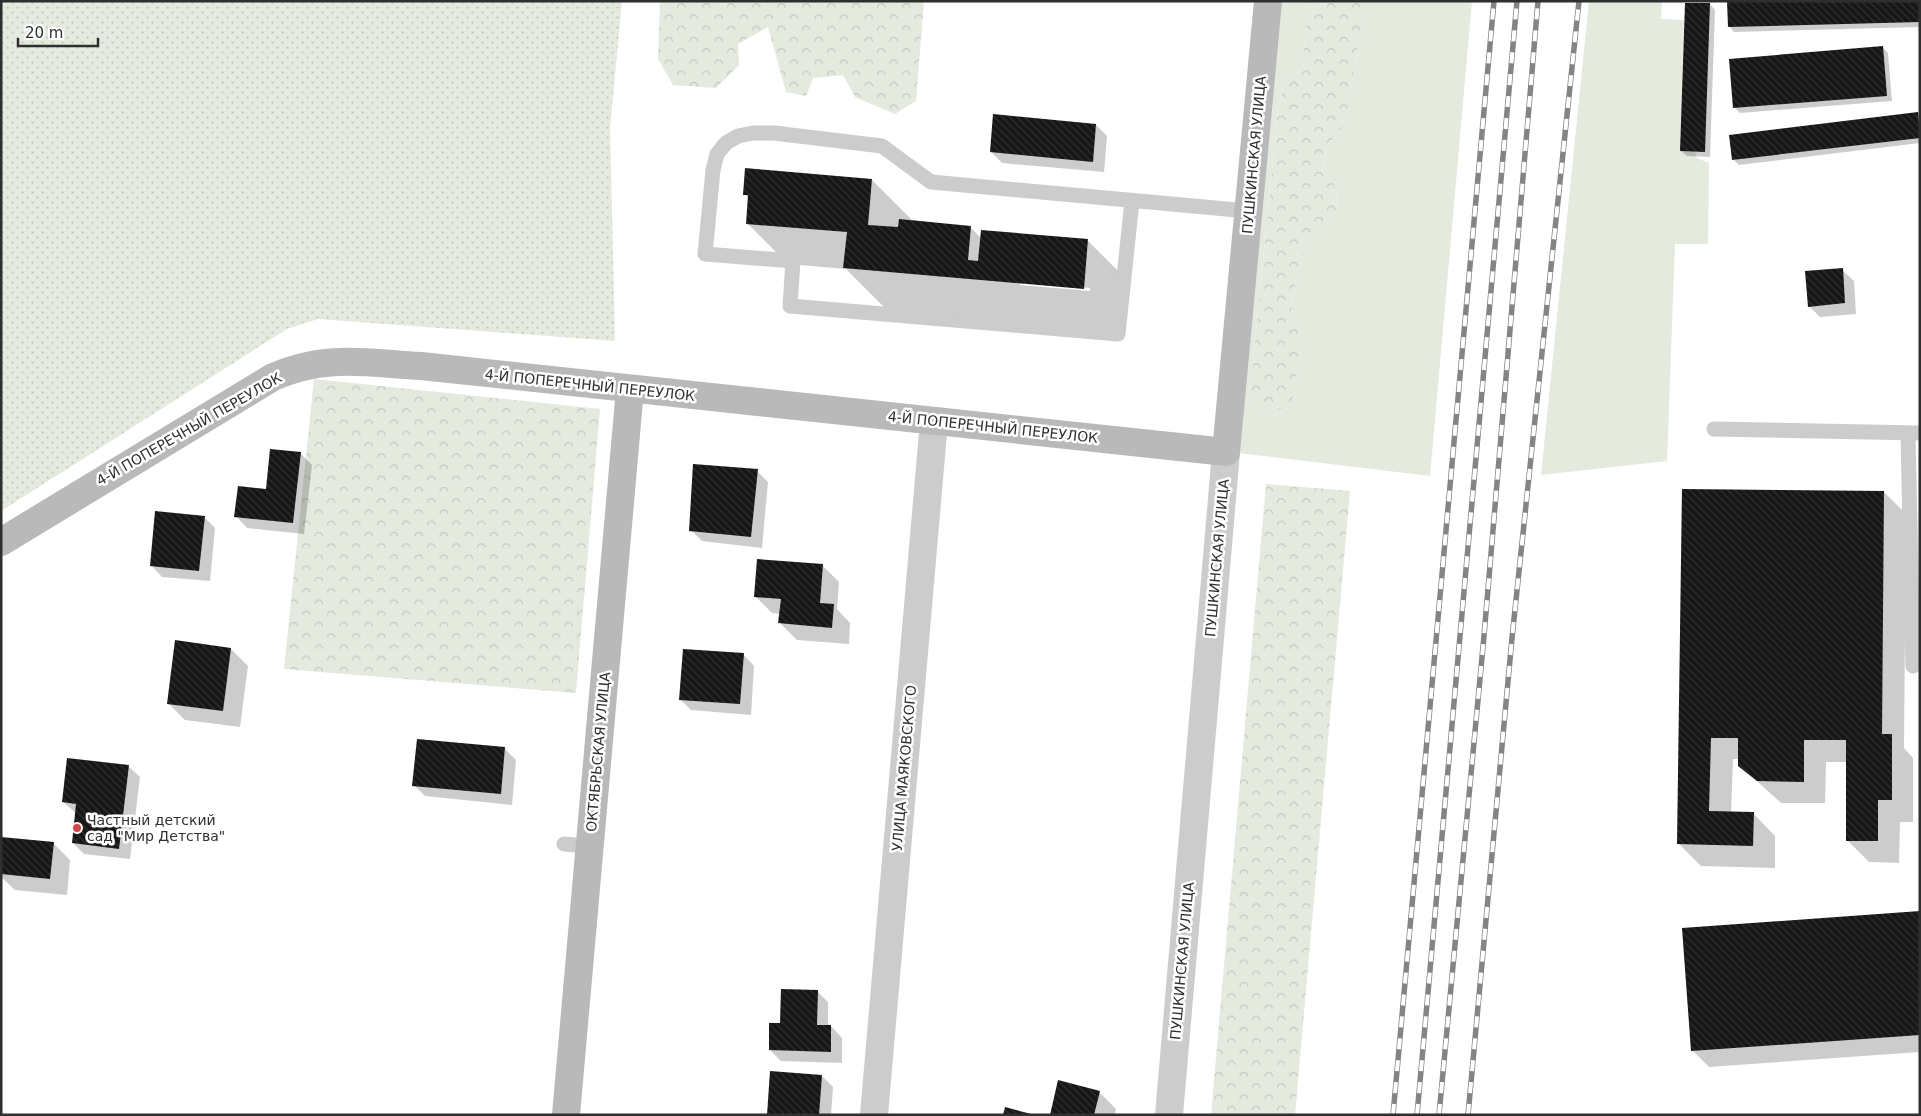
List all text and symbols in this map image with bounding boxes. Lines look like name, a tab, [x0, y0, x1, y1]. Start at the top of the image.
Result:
scale bar	[18, 15, 98, 47]
text: 20 m	[25, 24, 63, 42]
street label: ПУШКИНСКАЯ УЛИЦА	[1239, 75, 1269, 235]
street label: 4-Й ПОПЕРЕЧНЫЙ ПЕРЕУЛОК	[484, 365, 696, 404]
street label: 4-Й ПОПЕРЕЧНЫЙ ПЕРЕУЛОК	[93, 368, 284, 489]
street label: 4-Й ПОПЕРЕЧНЫЙ ПЕРЕУЛОК	[887, 407, 1099, 446]
street label: ПУШКИНСКАЯ УЛИЦА	[1202, 478, 1232, 638]
street label: ОКТЯБРЬСКАЯ УЛИЦА	[583, 671, 613, 833]
street label: УЛИЦА МАЯКОВСКОГО	[889, 684, 919, 852]
place label: Частный детский сад "Мир Детства"	[87, 812, 225, 844]
marker: Частный детский сад "Мир Детства"	[71, 822, 83, 834]
street label: ПУШКИНСКАЯ УЛИЦА	[1167, 881, 1197, 1041]

